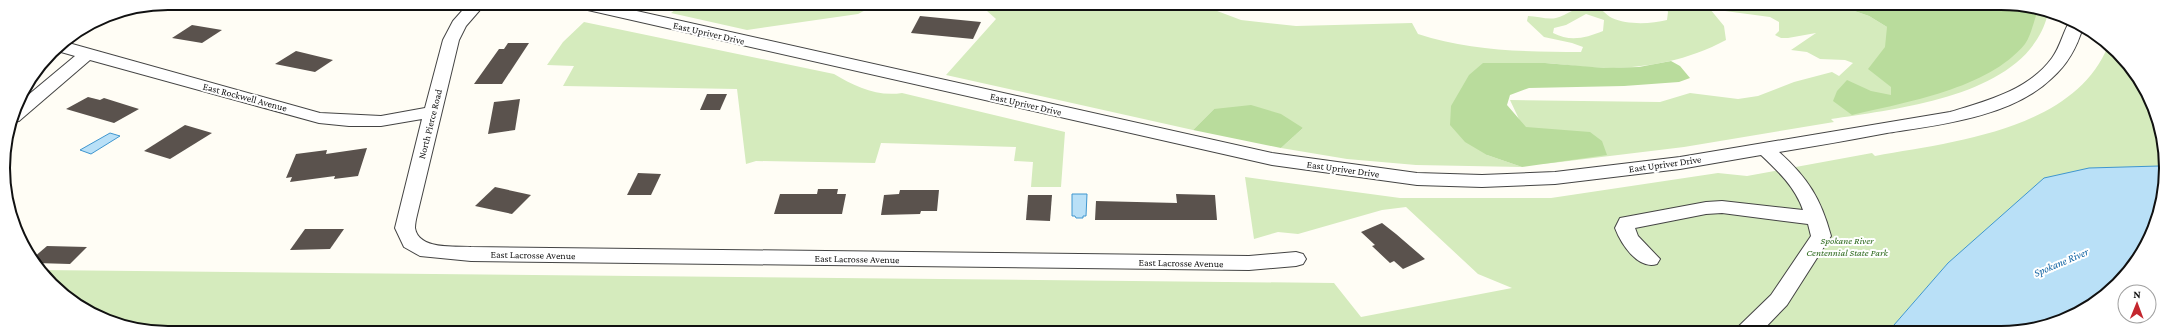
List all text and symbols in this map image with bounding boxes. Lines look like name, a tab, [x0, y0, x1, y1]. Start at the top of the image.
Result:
street label: East Upriver Drive	[672, 19, 746, 47]
street label: East Rockwell Avenue	[202, 80, 289, 114]
street label: North Pierce Road	[416, 87, 444, 160]
street label: East Upriver Drive	[989, 90, 1063, 118]
street label: East Upriver Drive	[1628, 153, 1703, 175]
street label: East Upriver Drive	[1306, 158, 1381, 180]
park label: Spokane River Centennial State Park	[1806, 235, 1888, 258]
water label: Spokane River	[2032, 245, 2092, 280]
street label: East Lacrosse Avenue	[490, 249, 576, 261]
street label: East Lacrosse Avenue	[814, 253, 900, 265]
street label: East Lacrosse Avenue	[1138, 257, 1224, 269]
north arrow	[2117, 284, 2157, 324]
text: N	[2133, 288, 2142, 300]

